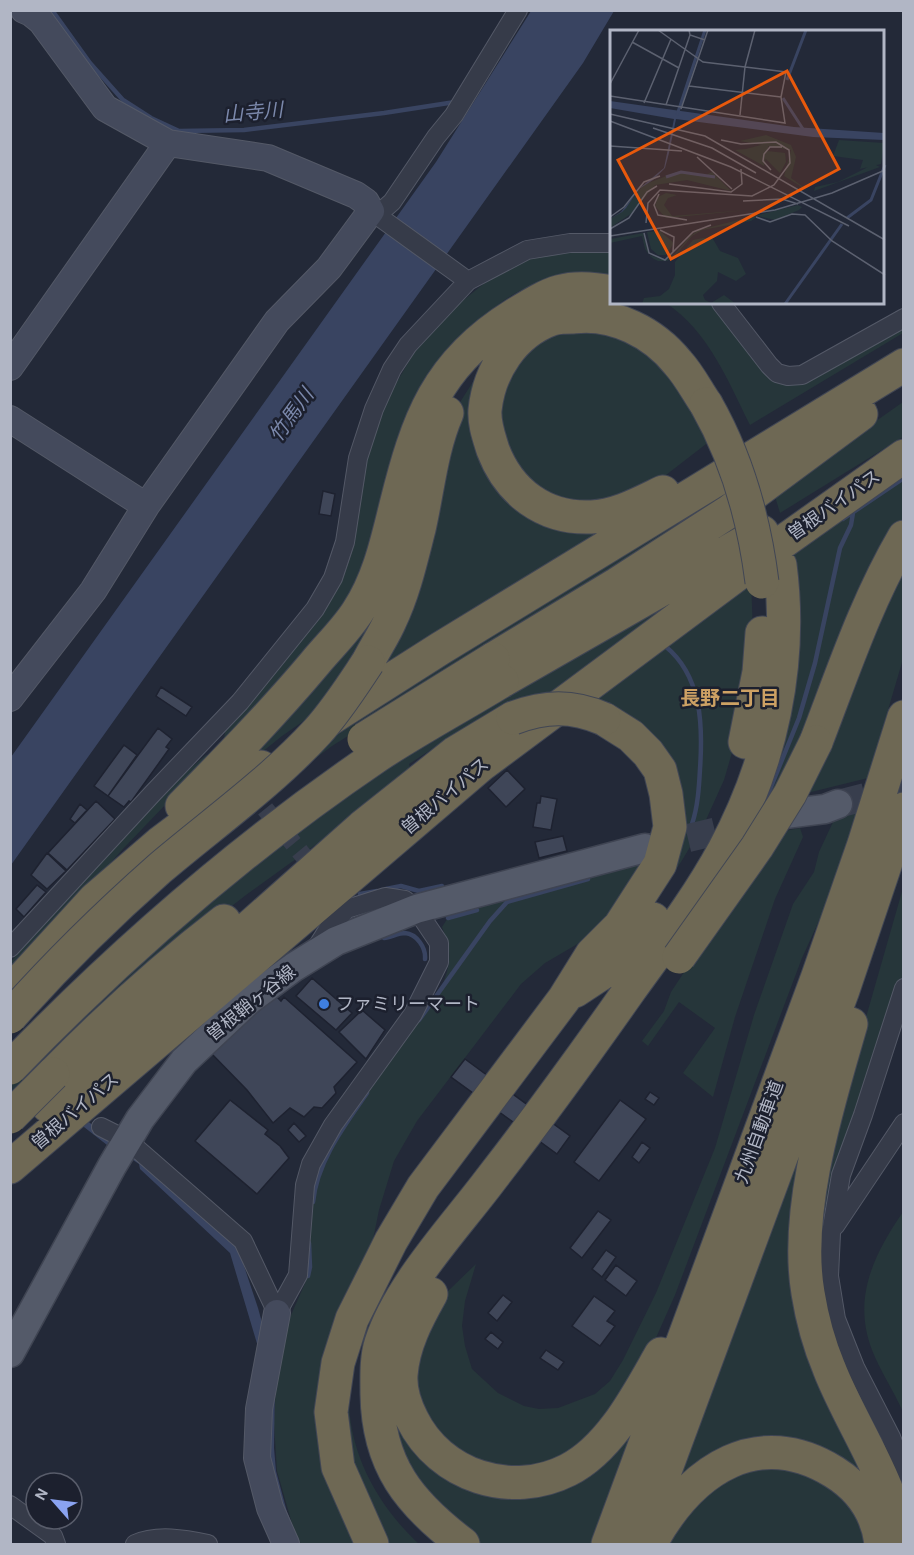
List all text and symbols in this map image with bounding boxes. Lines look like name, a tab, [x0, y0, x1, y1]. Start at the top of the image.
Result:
inset map	[610, 30, 884, 304]
water label: 山寺川	[222, 98, 286, 127]
water label: 竹馬川	[264, 383, 320, 446]
street label: 曽根バイパス	[784, 465, 884, 545]
district label: 長野二丁目	[680, 687, 780, 710]
street label: 曽根バイパス	[397, 753, 493, 839]
street label: 曽根鞘ヶ谷線	[202, 960, 300, 1046]
place label: ファミリーマート	[336, 993, 480, 1015]
marker: ファミリーマート	[317, 997, 331, 1011]
street label: 曽根バイパス	[27, 1068, 123, 1154]
street label: 九州自動車道	[730, 1077, 788, 1187]
north arrow	[24, 1471, 84, 1531]
text: N	[30, 1485, 52, 1504]

